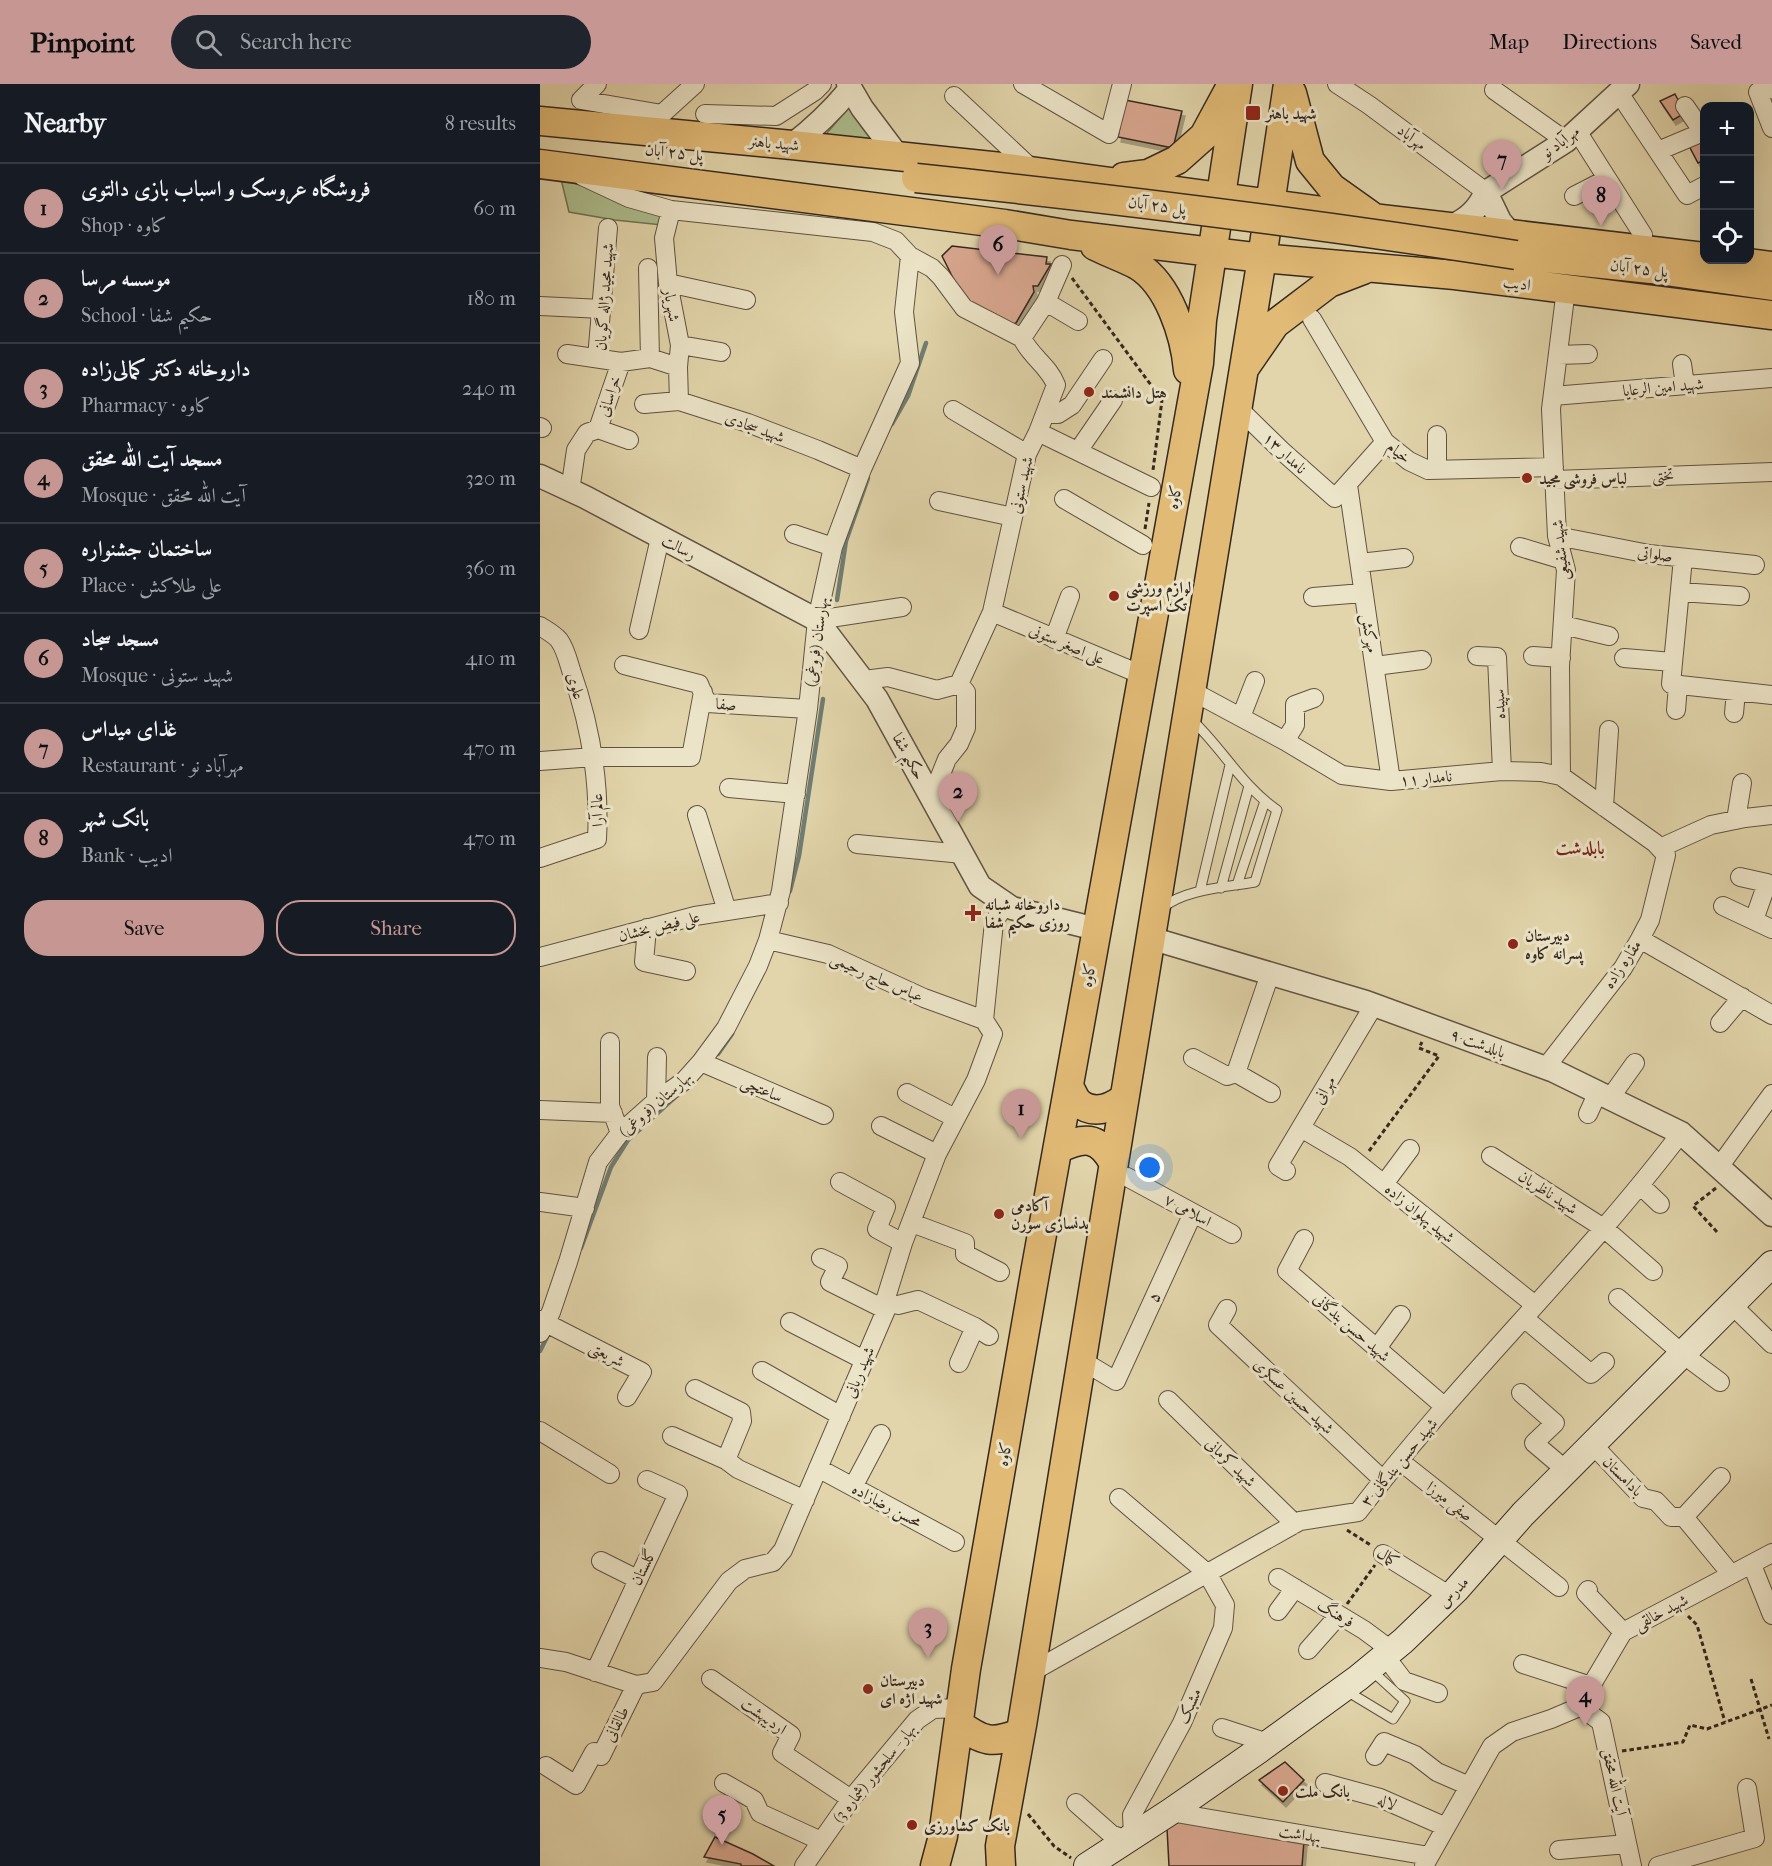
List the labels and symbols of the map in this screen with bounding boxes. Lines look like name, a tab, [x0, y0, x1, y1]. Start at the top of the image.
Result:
marker: شهید باهنر	[1244, 104, 1262, 122]
place label: شهید باهنر	[1264, 104, 1316, 124]
street label: مهرآباد	[1393, 120, 1430, 155]
street label: مهرآباد نو	[1535, 121, 1584, 165]
street label: شهید باهنر	[746, 131, 800, 156]
street label: پل ۲۵ آبان	[644, 140, 705, 167]
pin: 7	[1482, 141, 1522, 190]
pin: 8	[1582, 176, 1620, 226]
street label: پل ۲۵ آبان	[1127, 192, 1188, 220]
pin: 6	[978, 226, 1018, 275]
street label: شهید مجید ژاله گویان	[591, 242, 618, 352]
street label: پل ۲۵ آبان	[1609, 255, 1670, 283]
street label: ادیب	[1502, 272, 1532, 295]
street label: شهریار	[658, 285, 684, 323]
street label: خراسانی	[593, 373, 626, 419]
street label: شهید امین الرعایا	[1622, 374, 1704, 401]
place label: هتل دانشمند	[1101, 383, 1167, 404]
marker: هتل دانشمند	[1082, 385, 1096, 399]
street label: شهید سجادی	[722, 407, 787, 447]
street label: ۱۳ نامدار	[1259, 428, 1311, 478]
street label: خیام	[1380, 437, 1415, 471]
street label: شهید ستونی	[1005, 455, 1038, 516]
street label: تختی	[1652, 465, 1674, 487]
place label: لباس فروشی مجید	[1539, 469, 1627, 490]
marker: لباس فروشی مجید	[1520, 471, 1534, 485]
street label: کاوه	[1162, 483, 1186, 511]
street label: شهید شفیعی	[1547, 519, 1575, 581]
street label: رسالت	[659, 530, 699, 564]
street label: صلواتی	[1636, 542, 1674, 566]
place label: لوازم ورزشی تک اسپرت	[1126, 578, 1191, 617]
marker: لوازم ورزشی تک اسپرت	[1107, 589, 1121, 603]
street label: بهارستان (فروغی)	[800, 596, 833, 688]
street label: مهرکش	[1357, 612, 1382, 654]
street label: علی اصغر ستونی	[1026, 620, 1108, 670]
street label: علوی	[563, 670, 589, 702]
street label: سپیده	[1489, 688, 1511, 719]
street label: صفا	[715, 694, 737, 714]
street label: حکیم شفا	[882, 729, 930, 786]
street label: ۱۱ نامدار	[1399, 766, 1453, 790]
pin: 2	[938, 772, 978, 822]
street label: عالم آرا	[587, 793, 612, 827]
district label: بابلدشت	[1555, 838, 1605, 859]
place label: داروخانه شبانه‌ روزی حکیم شفا	[985, 895, 1071, 939]
marker: داروخانه شبانه‌ روزی حکیم شفا	[966, 906, 980, 920]
street label: علی فیض بخشان	[616, 907, 702, 947]
place label: دبیرستان پسرانه کاوه	[1525, 926, 1584, 966]
street label: مقاره زاده	[1599, 936, 1645, 992]
marker: دبیرستان پسرانه کاوه	[1506, 937, 1520, 951]
street label: عباس حاج رحیمی	[826, 948, 926, 1010]
street label: کاوه	[1076, 961, 1100, 989]
street label: ۹-بابلدشت	[1448, 1024, 1508, 1062]
street label: بهارستان (فروغی)	[615, 1067, 696, 1142]
street label: ساعتچی	[738, 1072, 786, 1108]
street label: مهرانی	[1308, 1073, 1340, 1108]
pin: 1	[1002, 1090, 1040, 1139]
your location	[1135, 1153, 1164, 1182]
street label: شهید ناظریان	[1514, 1166, 1581, 1219]
street label: شهید پهلوان زاده	[1381, 1179, 1459, 1248]
street label: ۷-اسلامی	[1161, 1189, 1215, 1231]
place label: آکادمی بدنسازی سورن	[1010, 1196, 1089, 1234]
marker: آکادمی بدنسازی سورن	[992, 1207, 1006, 1221]
street label: شهید حسن بندگانی	[1308, 1288, 1394, 1367]
street label: ۵	[1143, 1289, 1165, 1305]
street label: شریعتی	[585, 1337, 628, 1373]
street label: شهید ربانی	[840, 1343, 879, 1401]
street label: شهید حسین عسگری	[1249, 1354, 1338, 1439]
street label: ۳-شهید حسن بندگانی	[1357, 1414, 1443, 1511]
street label: شهید کرمانی	[1201, 1433, 1260, 1491]
street label: کاوه	[992, 1440, 1016, 1468]
street label: بادامستان	[1599, 1452, 1647, 1500]
street label: صفی میرزا	[1422, 1477, 1477, 1527]
street label: محسن رضازاده	[848, 1479, 925, 1533]
street label: کمال	[1373, 1543, 1403, 1571]
street label: گلستان	[626, 1546, 660, 1588]
street label: مدرس	[1434, 1572, 1472, 1612]
street label: شهید خالقی	[1631, 1590, 1692, 1636]
street label: فرهنگ	[1314, 1594, 1358, 1632]
pin: 3	[908, 1608, 948, 1658]
place label: دبیرستان شهید اژه ای	[880, 1671, 943, 1709]
pin: 4	[1566, 1676, 1604, 1726]
marker: دبیرستان شهید اژه ای	[861, 1682, 875, 1696]
street label: مشبک	[1173, 1685, 1205, 1727]
street label: اردیبهشت	[737, 1693, 790, 1739]
street label: طالقانی	[599, 1703, 633, 1745]
street label: بهار - سلحشور (شماره 3)	[828, 1720, 921, 1827]
street label: آیت الله محقق	[1598, 1746, 1635, 1819]
place label: بانک ملت	[1295, 1782, 1350, 1801]
marker: بانک ملت	[1276, 1784, 1290, 1798]
street label: لاله	[1375, 1790, 1399, 1814]
pin: 5	[702, 1796, 741, 1845]
place label: بانک کشاورزی	[924, 1816, 1010, 1835]
marker: بانک کشاورزی	[905, 1818, 919, 1832]
street label: بهداشت	[1277, 1821, 1323, 1848]

